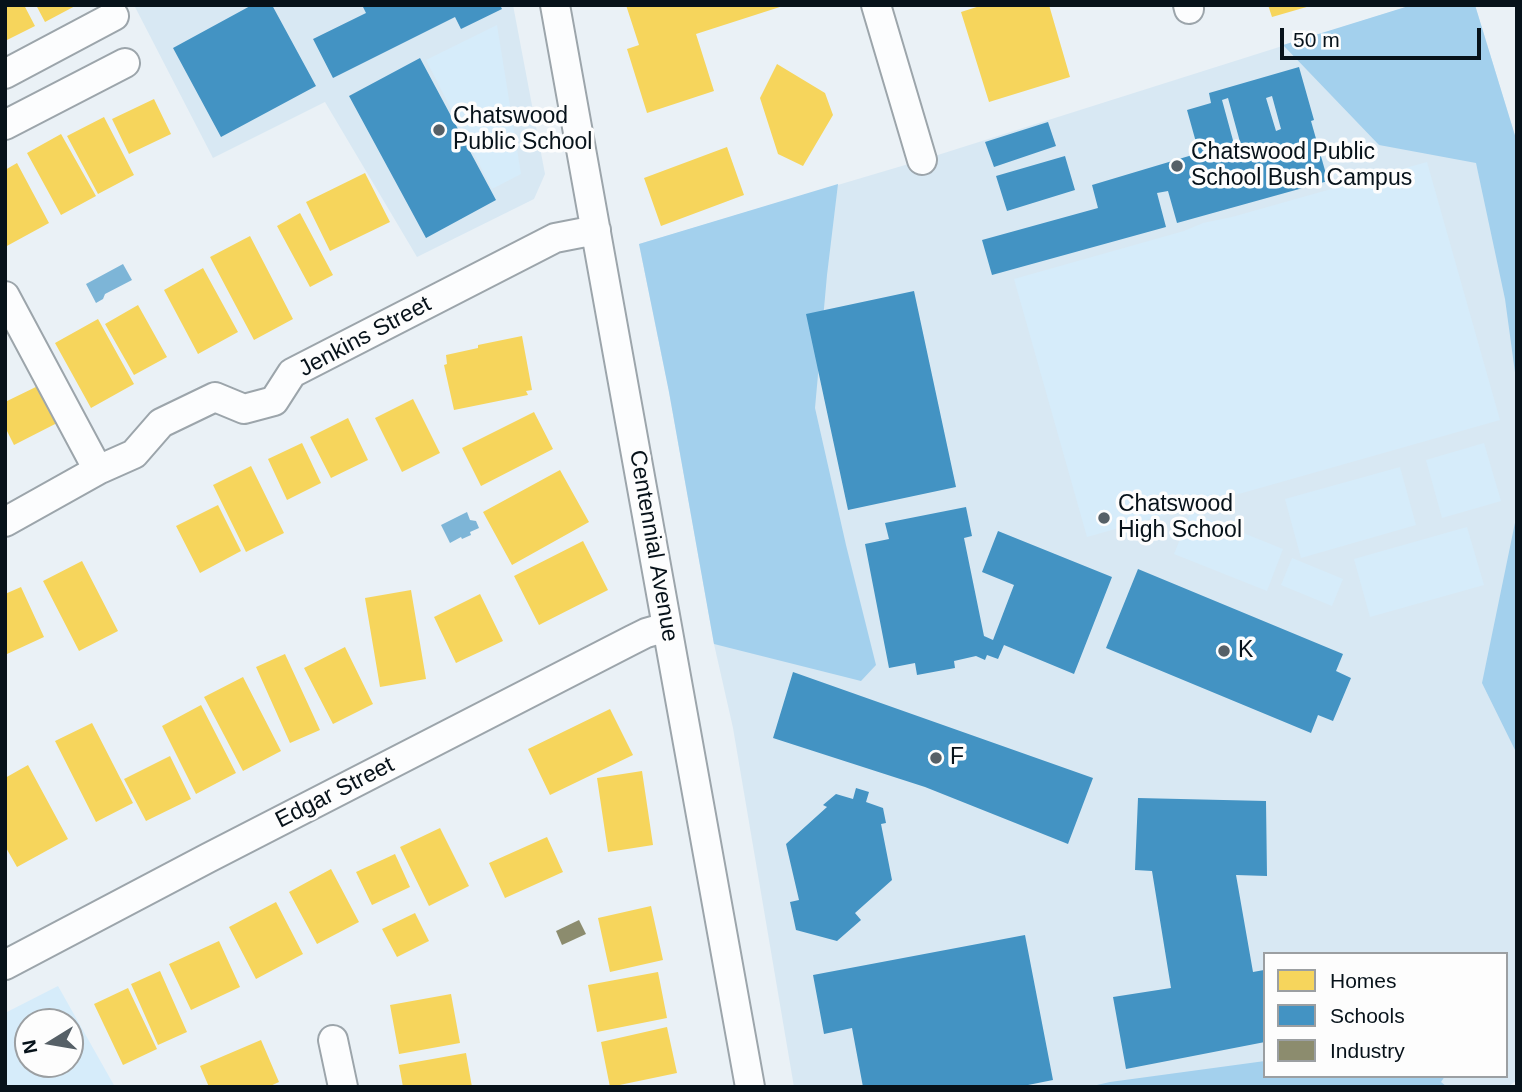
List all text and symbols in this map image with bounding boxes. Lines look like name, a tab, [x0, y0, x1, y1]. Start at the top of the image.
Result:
scale bar	[1284, 14, 1485, 58]
text: 50 m	[1293, 28, 1340, 51]
place label: Chatswood Public School	[453, 103, 592, 157]
marker: Chatswood Public School	[431, 122, 447, 138]
place label: Chatswood Public School Bush Campus	[1191, 139, 1412, 193]
marker: Chatswood Public School Bush Campus	[1169, 158, 1185, 174]
street label: Jenkins Street	[294, 291, 436, 383]
street label: Centennial Avenue	[623, 448, 683, 644]
place label: Chatswood High School	[1118, 491, 1242, 545]
marker: Chatswood High School	[1096, 510, 1112, 526]
place label: K	[1238, 637, 1253, 665]
marker: K	[1216, 643, 1232, 659]
place label: F	[950, 744, 964, 772]
marker: F	[928, 750, 944, 766]
street label: Edgar Street	[271, 751, 399, 835]
legend	[1263, 952, 1508, 1078]
text: Homes	[1330, 969, 1397, 992]
text: Schools	[1330, 1004, 1405, 1027]
north arrow	[14, 1008, 84, 1078]
text: N	[18, 1038, 41, 1055]
text: Industry	[1330, 1039, 1405, 1062]

